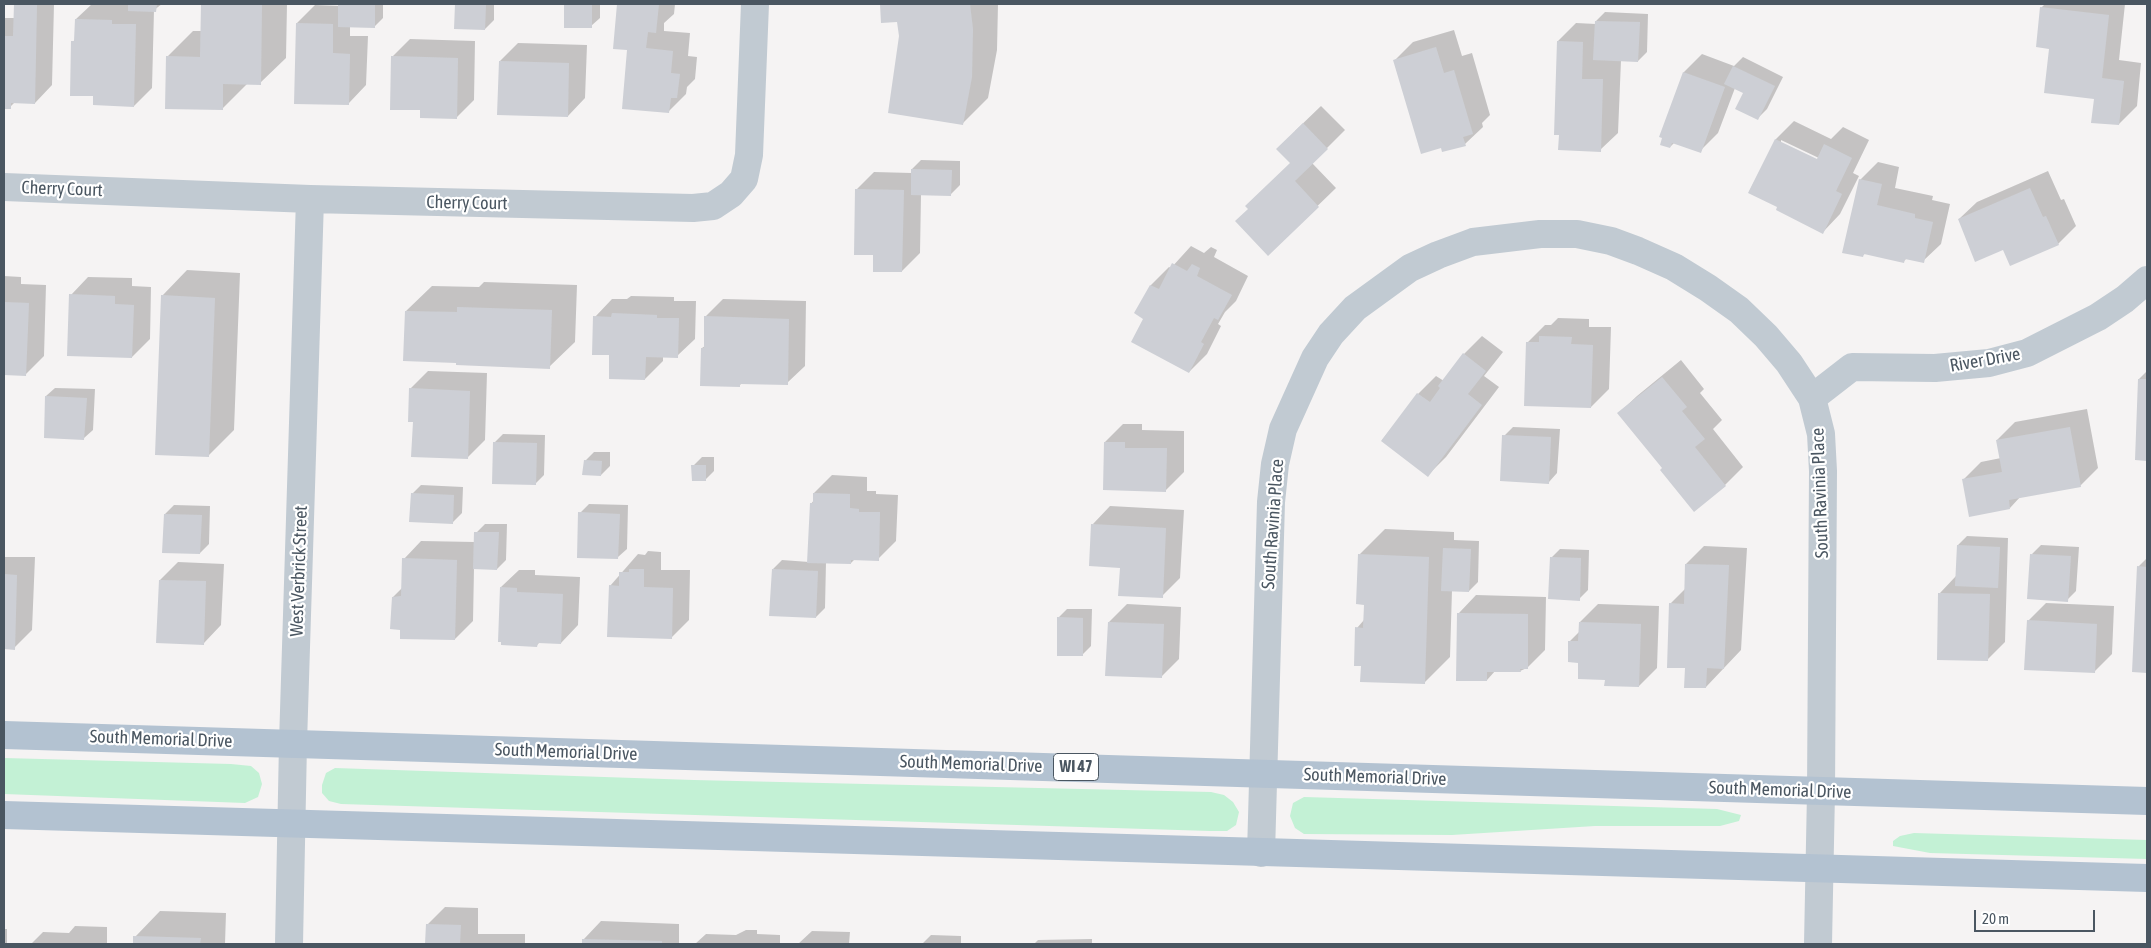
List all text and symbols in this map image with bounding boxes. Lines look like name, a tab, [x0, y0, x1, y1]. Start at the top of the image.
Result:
street label: Cherry Court	[21, 177, 103, 201]
street label: Cherry Court	[426, 191, 508, 215]
street label: River Drive	[1948, 343, 2022, 377]
street label: South Ravinia Place	[1807, 427, 1833, 559]
street label: South Ravinia Place	[1258, 458, 1288, 590]
street label: West Verbrick Street	[286, 505, 312, 637]
street label: South Memorial Drive	[89, 726, 233, 752]
street label: South Memorial Drive	[494, 739, 638, 765]
street label: South Memorial Drive	[899, 751, 1043, 777]
road number: WI 47	[1054, 754, 1098, 780]
street label: South Memorial Drive	[1303, 764, 1447, 790]
street label: South Memorial Drive	[1708, 777, 1852, 803]
scale bar	[1976, 900, 2097, 932]
text: 20 m	[1982, 910, 2009, 927]

